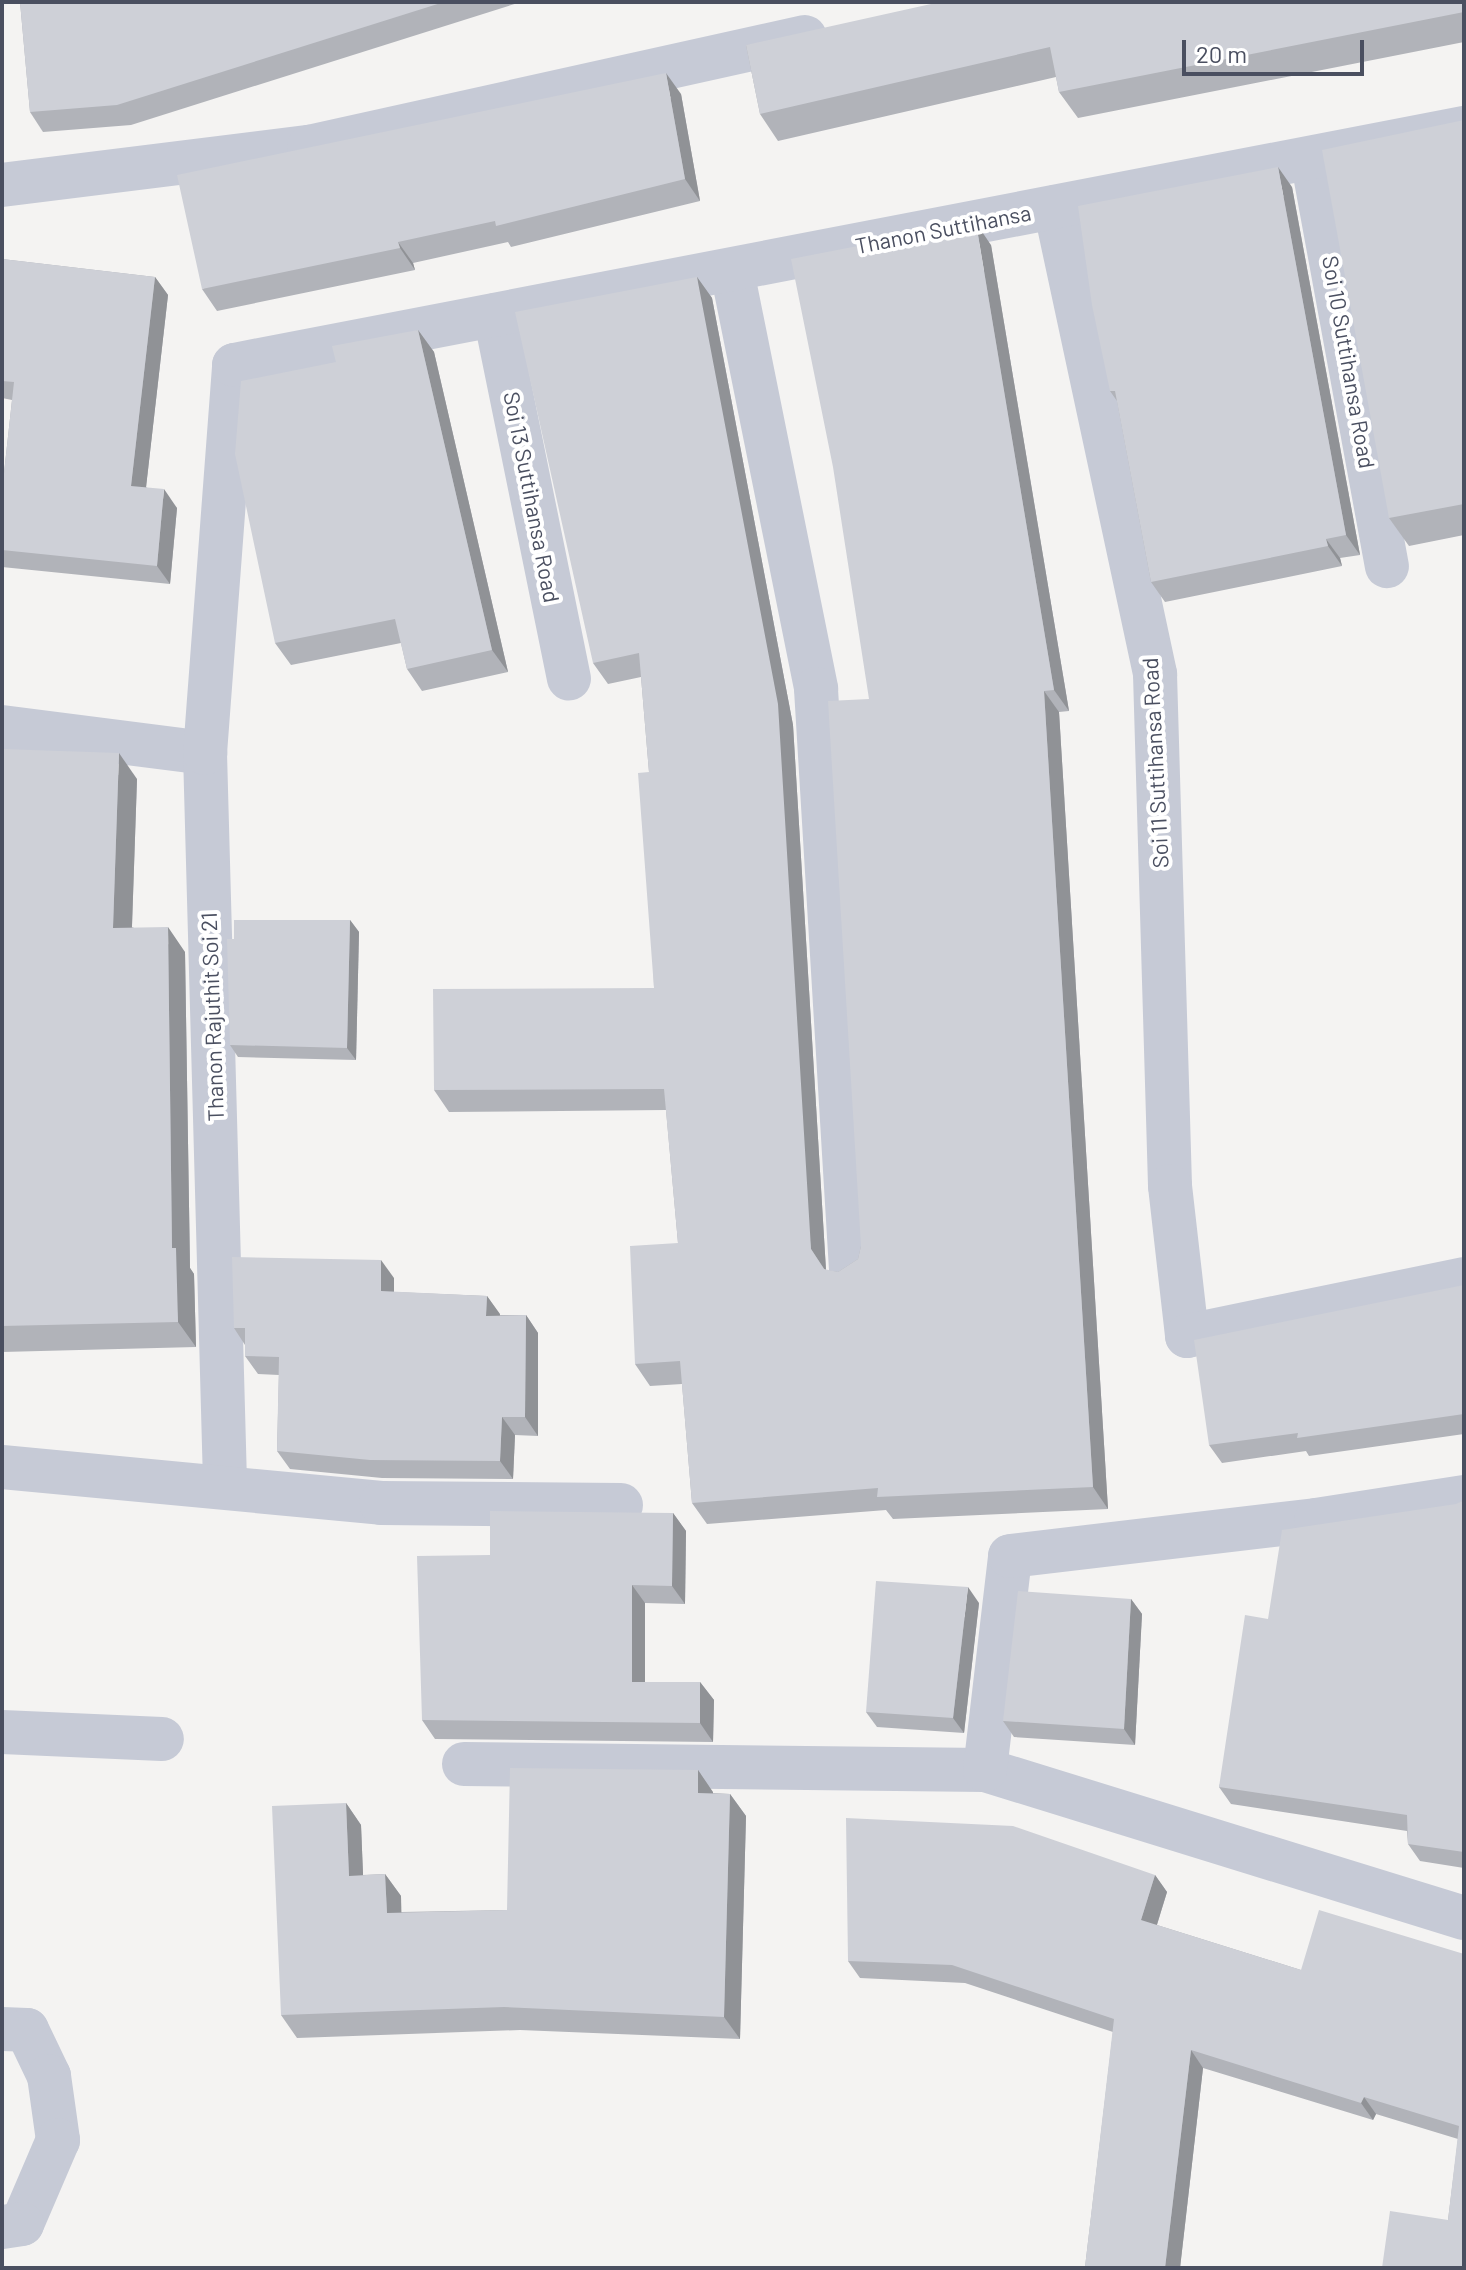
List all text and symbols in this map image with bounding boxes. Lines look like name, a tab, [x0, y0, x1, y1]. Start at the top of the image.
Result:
scale bar	[1186, 24, 1368, 74]
text: 20 m	[1196, 39, 1247, 68]
street label: Thanon Suttihansa	[853, 199, 1033, 259]
street label: Soi 10 Suttihansa Road	[1317, 254, 1381, 470]
street label: Soi 13 Suttihansa Road	[499, 389, 565, 605]
street label: Soi 11 Suttihansa Road	[1136, 657, 1174, 869]
street label: Thanon Rajuthit Soi 21	[195, 912, 229, 1122]

